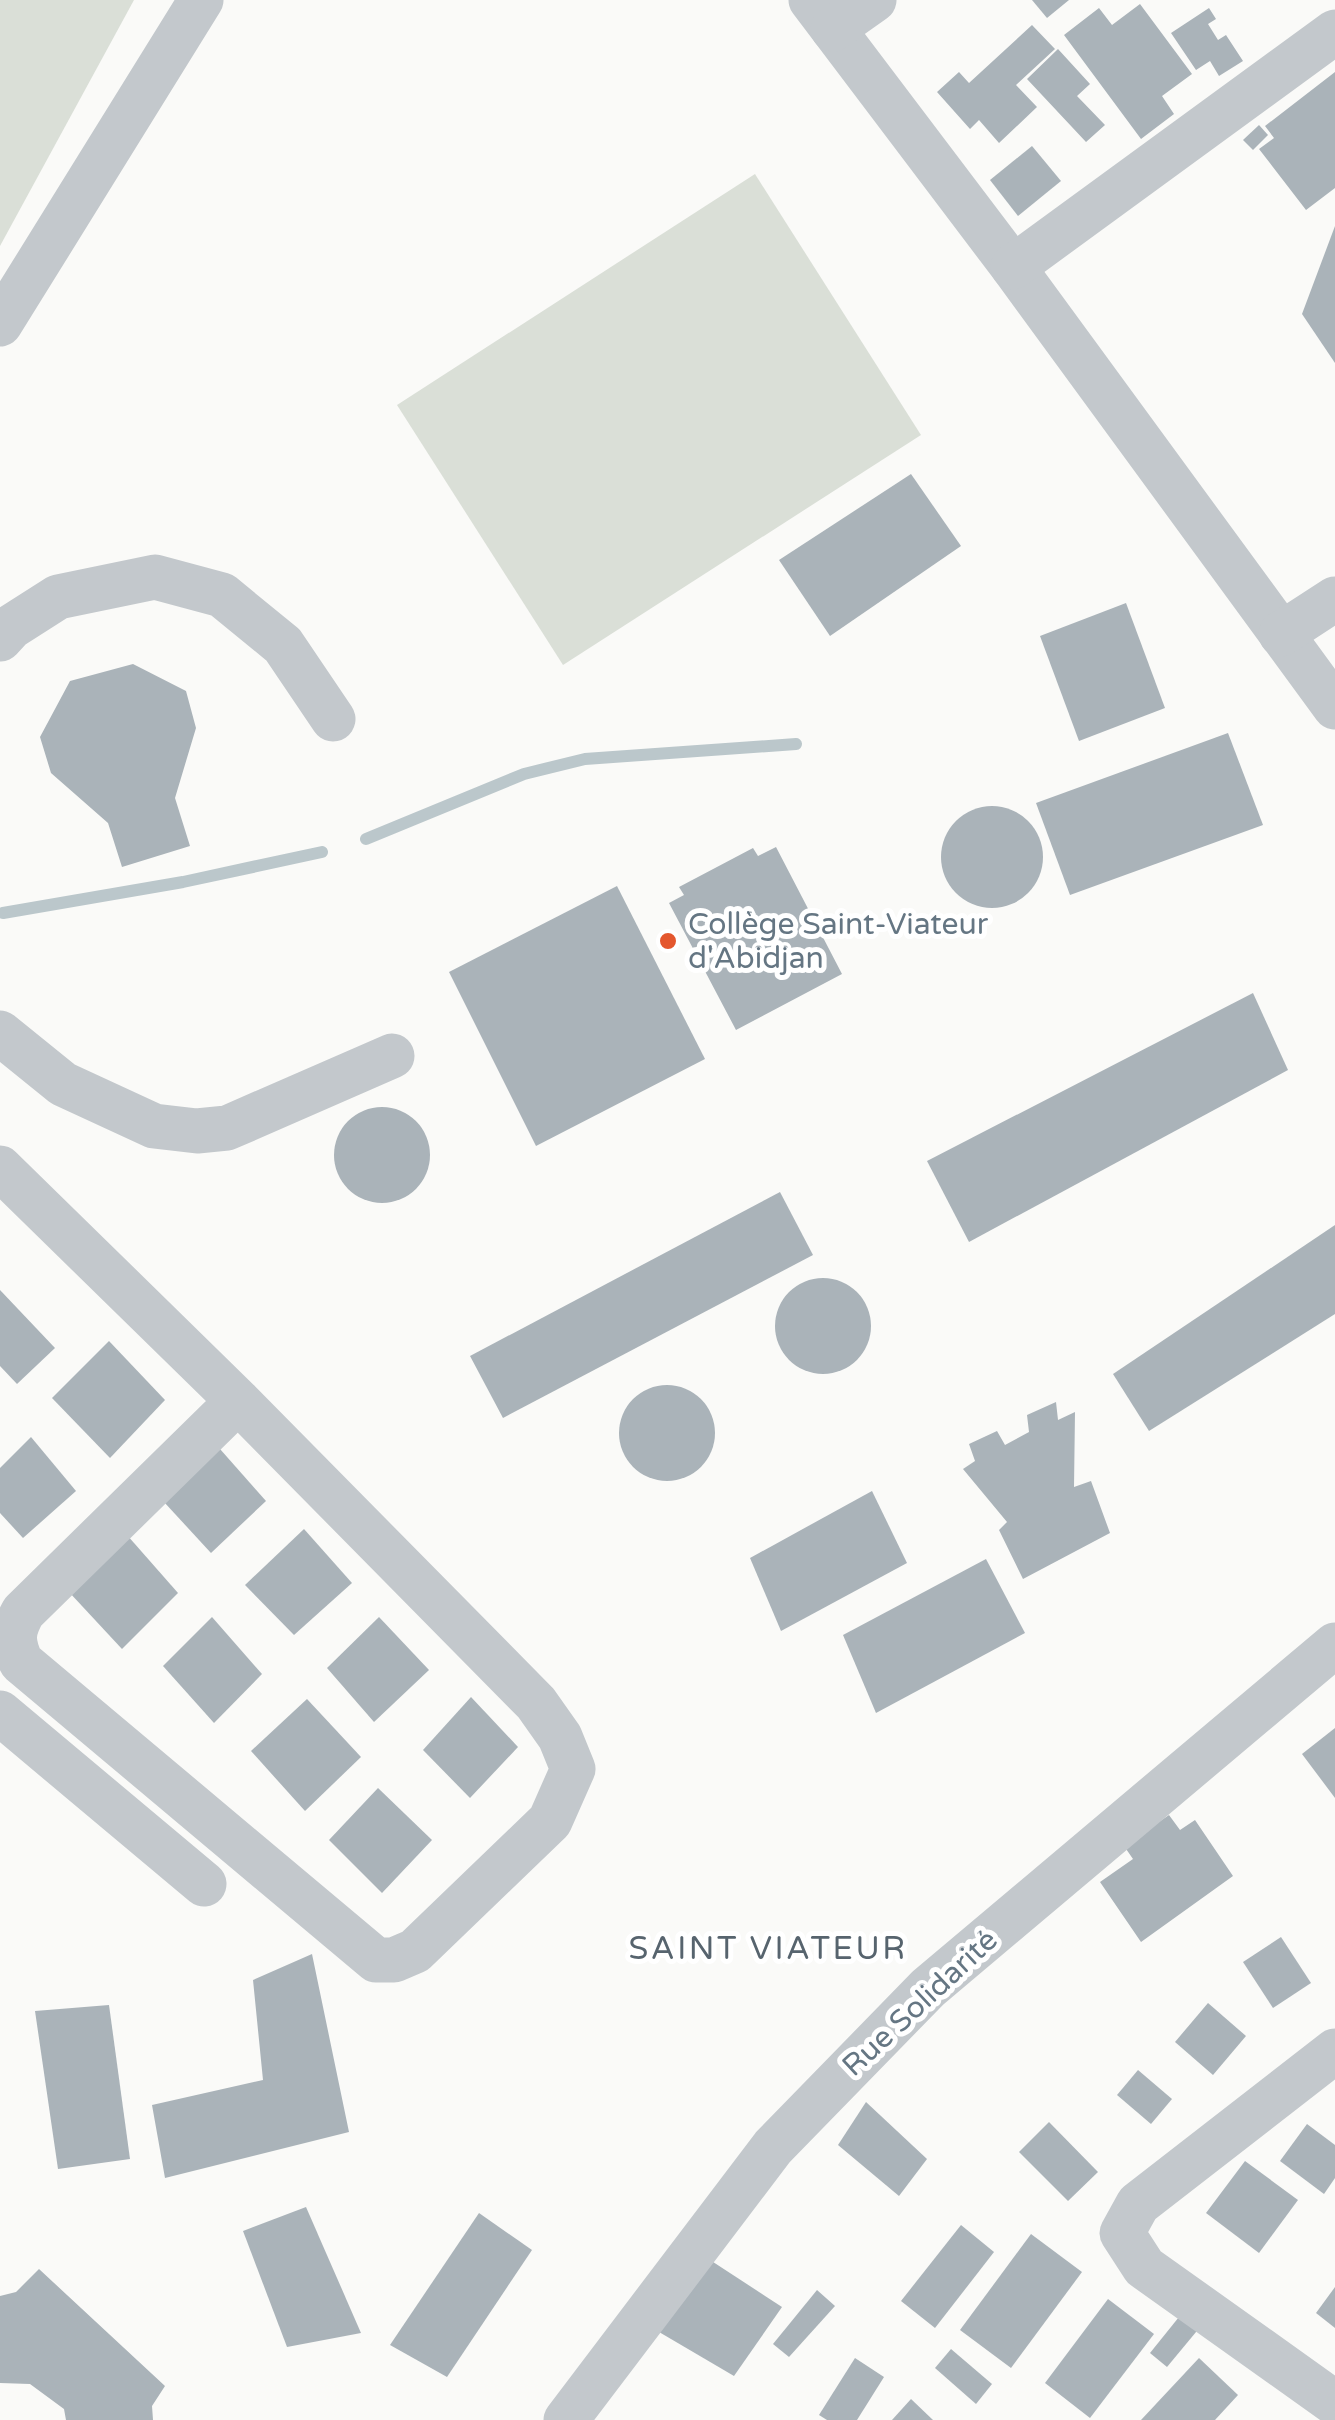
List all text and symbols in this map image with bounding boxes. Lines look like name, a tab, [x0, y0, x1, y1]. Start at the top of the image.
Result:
place label: Collège Saint-Viateur d'Abidjan	[688, 906, 989, 977]
marker: Collège Saint-Viateur d'Abidjan	[657, 930, 679, 952]
street label: Rue Solidarité	[835, 1922, 1005, 2084]
district label: SAINT VIATEUR	[629, 1930, 907, 1968]

